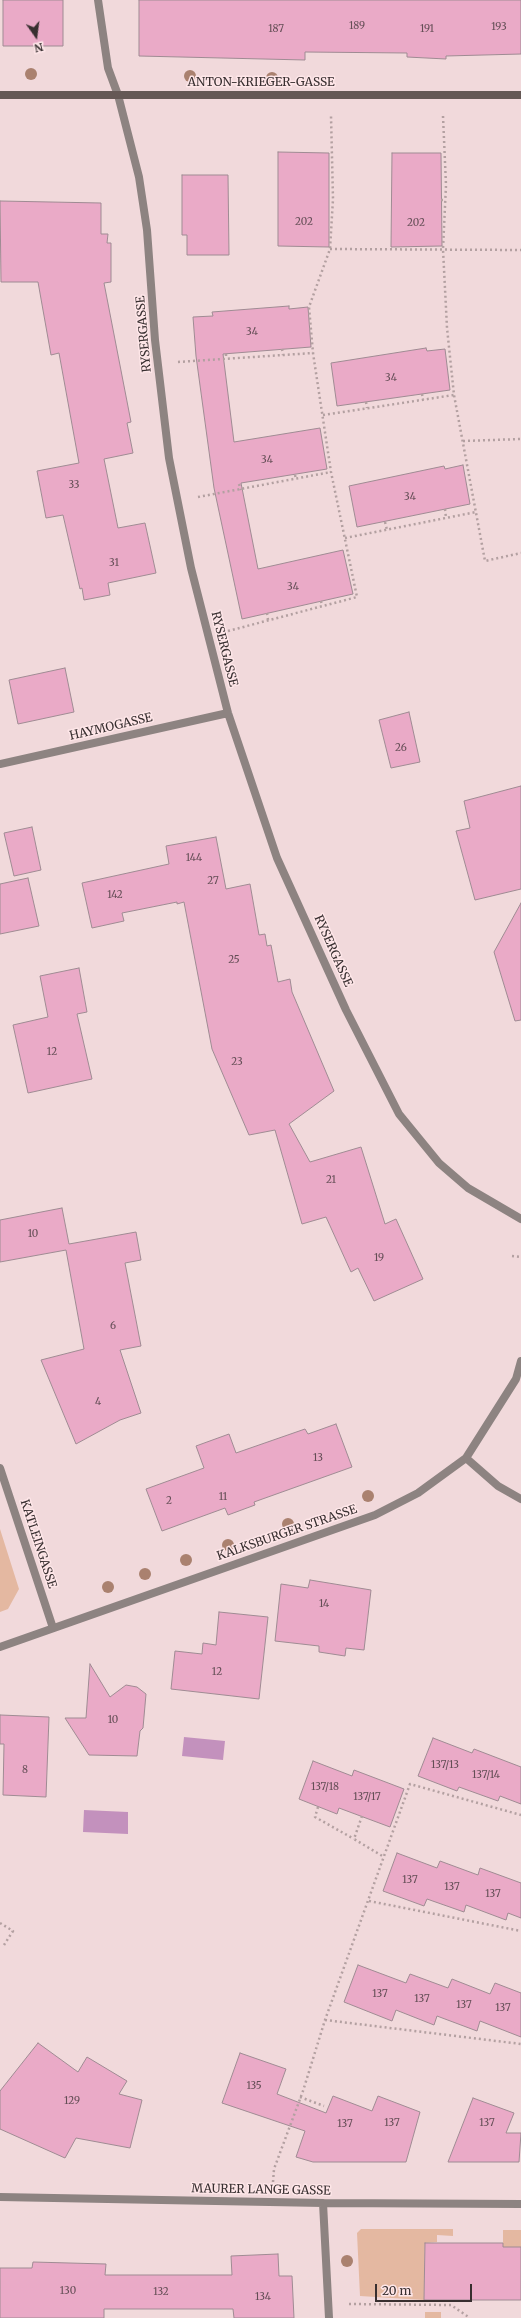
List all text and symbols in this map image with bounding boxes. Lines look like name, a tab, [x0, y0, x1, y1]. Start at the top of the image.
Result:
north arrow	[16, 16, 56, 56]
house number: 189	[349, 20, 365, 32]
house number: 193	[491, 21, 507, 33]
house number: 187	[268, 23, 284, 35]
house number: 191	[420, 23, 434, 35]
text: N	[33, 40, 45, 55]
street label: ANTON-KRIEGER-GASSE	[187, 76, 335, 90]
house number: 202	[295, 216, 313, 228]
house number: 202	[407, 217, 425, 229]
street label: RYSERGASSE	[133, 295, 155, 373]
house number: 34	[246, 326, 258, 338]
house number: 34	[385, 372, 397, 384]
house number: 34	[261, 454, 273, 466]
house number: 33	[69, 479, 79, 491]
house number: 34	[404, 491, 416, 503]
house number: 31	[109, 557, 119, 569]
house number: 34	[287, 581, 299, 593]
street label: RYSERGASSE	[208, 610, 240, 688]
street label: HAYMOGASSE	[68, 710, 154, 744]
house number: 26	[395, 742, 407, 754]
house number: 144	[186, 852, 202, 864]
house number: 27	[207, 875, 219, 887]
house number: 142	[107, 889, 123, 901]
street label: RYSERGASSE	[311, 913, 355, 989]
house number: 25	[228, 954, 240, 966]
house number: 12	[47, 1046, 57, 1058]
house number: 23	[231, 1056, 243, 1068]
house number: 21	[326, 1174, 336, 1186]
house number: 10	[28, 1228, 38, 1240]
house number: 19	[374, 1252, 384, 1264]
house number: 6	[110, 1320, 116, 1332]
house number: 4	[95, 1396, 101, 1408]
house number: 13	[313, 1452, 323, 1464]
house number: 11	[219, 1491, 227, 1503]
house number: 2	[166, 1495, 172, 1507]
street label: KATLEINGASSE	[17, 1498, 59, 1590]
street label: KALKSBURGER STRASSE	[215, 1502, 359, 1564]
house number: 14	[319, 1598, 329, 1610]
house number: 12	[212, 1666, 222, 1678]
house number: 10	[108, 1714, 118, 1726]
house number: 137/13	[431, 1759, 459, 1771]
house number: 8	[22, 1764, 28, 1776]
house number: 137/14	[472, 1769, 500, 1781]
house number: 137/18	[311, 1781, 339, 1793]
house number: 137/17	[353, 1791, 381, 1803]
house number: 137	[402, 1874, 418, 1886]
house number: 137	[444, 1881, 460, 1893]
house number: 137	[485, 1888, 501, 1900]
house number: 137	[372, 1988, 388, 2000]
house number: 137	[414, 1993, 430, 2005]
house number: 137	[456, 1999, 472, 2011]
house number: 137	[495, 2002, 511, 2014]
house number: 135	[246, 2080, 262, 2092]
house number: 129	[64, 2095, 80, 2107]
house number: 137	[384, 2117, 400, 2129]
house number: 137	[479, 2117, 495, 2129]
house number: 137	[337, 2118, 353, 2130]
street label: MAURER LANGE GASSE	[191, 2182, 331, 2198]
scale bar	[377, 2276, 474, 2302]
text: 20 m	[382, 2283, 411, 2298]
house number: 130	[60, 2285, 76, 2297]
house number: 132	[153, 2286, 169, 2298]
house number: 134	[255, 2291, 271, 2303]

